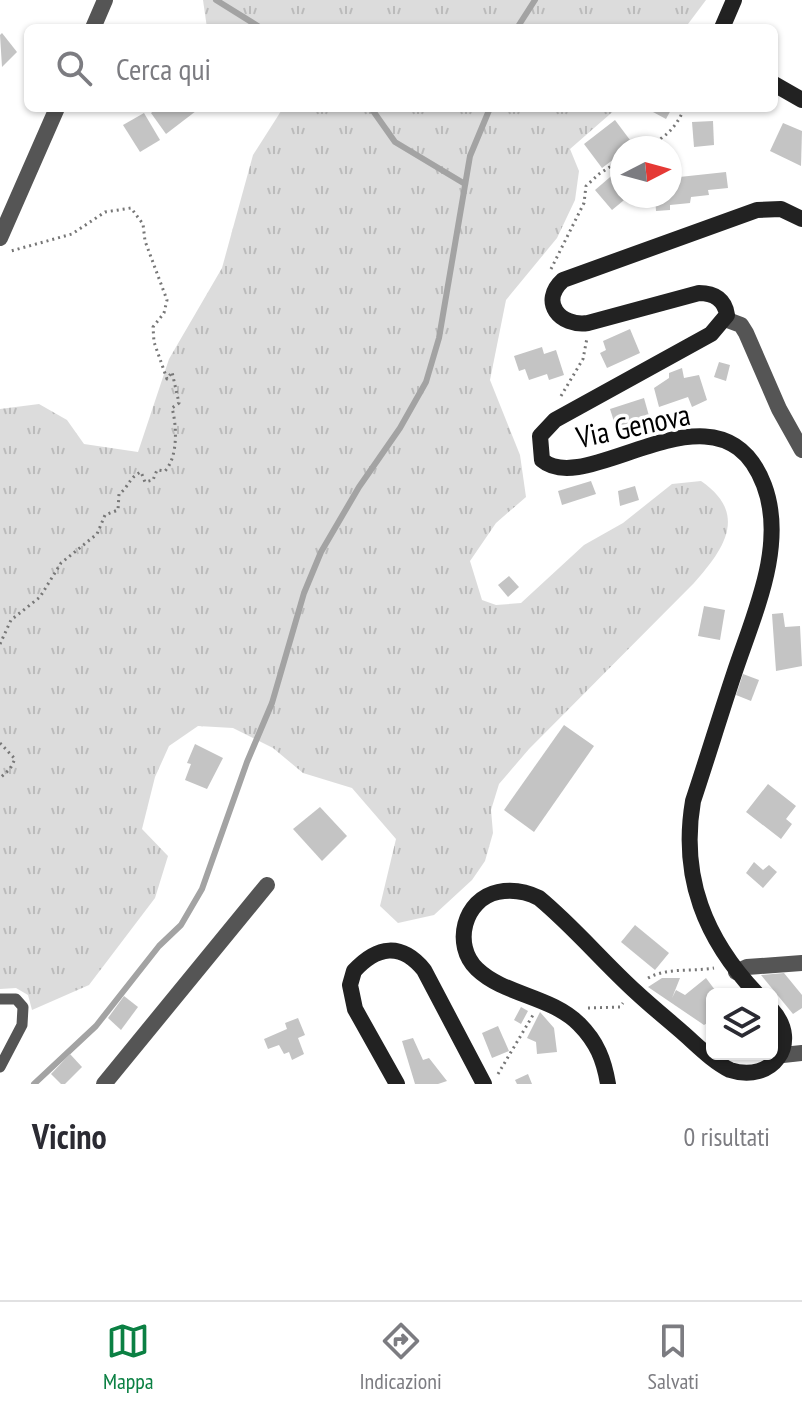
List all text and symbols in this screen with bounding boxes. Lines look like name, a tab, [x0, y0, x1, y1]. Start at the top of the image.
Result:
search box	[24, 24, 778, 112]
icon: search	[52, 46, 96, 90]
text: Cerca qui	[116, 49, 211, 88]
north arrow	[610, 136, 682, 208]
street label: Via Genova	[572, 394, 693, 456]
map controls	[706, 988, 778, 1060]
button: layers	[706, 988, 778, 1060]
text: Vicino	[32, 1114, 107, 1158]
text: 0 risultati	[684, 1120, 770, 1153]
tab: Mappa	[103, 1319, 154, 1395]
tab: Indicazioni	[359, 1319, 442, 1395]
tab: Salvati	[648, 1319, 699, 1395]

